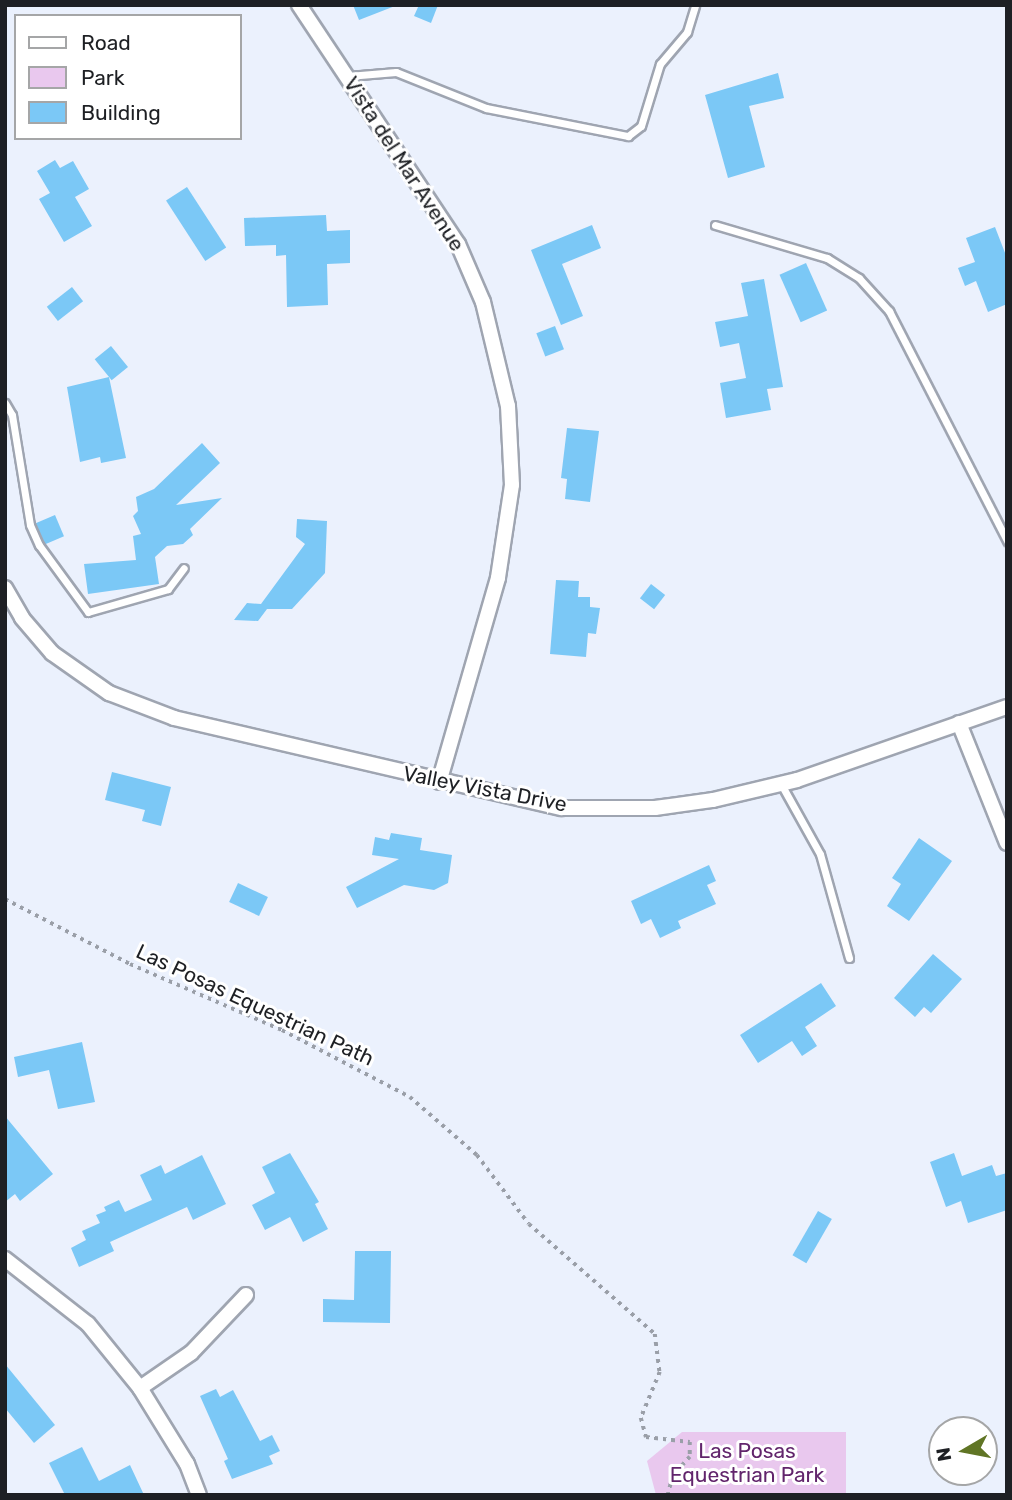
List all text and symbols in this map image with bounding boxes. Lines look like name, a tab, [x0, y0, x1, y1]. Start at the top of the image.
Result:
legend	[14, 14, 242, 140]
text: Road	[81, 30, 131, 55]
text: Park	[81, 65, 125, 90]
street label: Vista del Mar Avenue	[338, 72, 470, 256]
text: Building	[81, 100, 161, 125]
street label: Valley Vista Drive	[400, 761, 570, 817]
street label: Las Posas Equestrian Path	[132, 939, 378, 1071]
north arrow	[928, 1416, 998, 1486]
park label: Las Posas Equestrian Park	[670, 1438, 824, 1488]
text: N	[931, 1446, 956, 1463]

